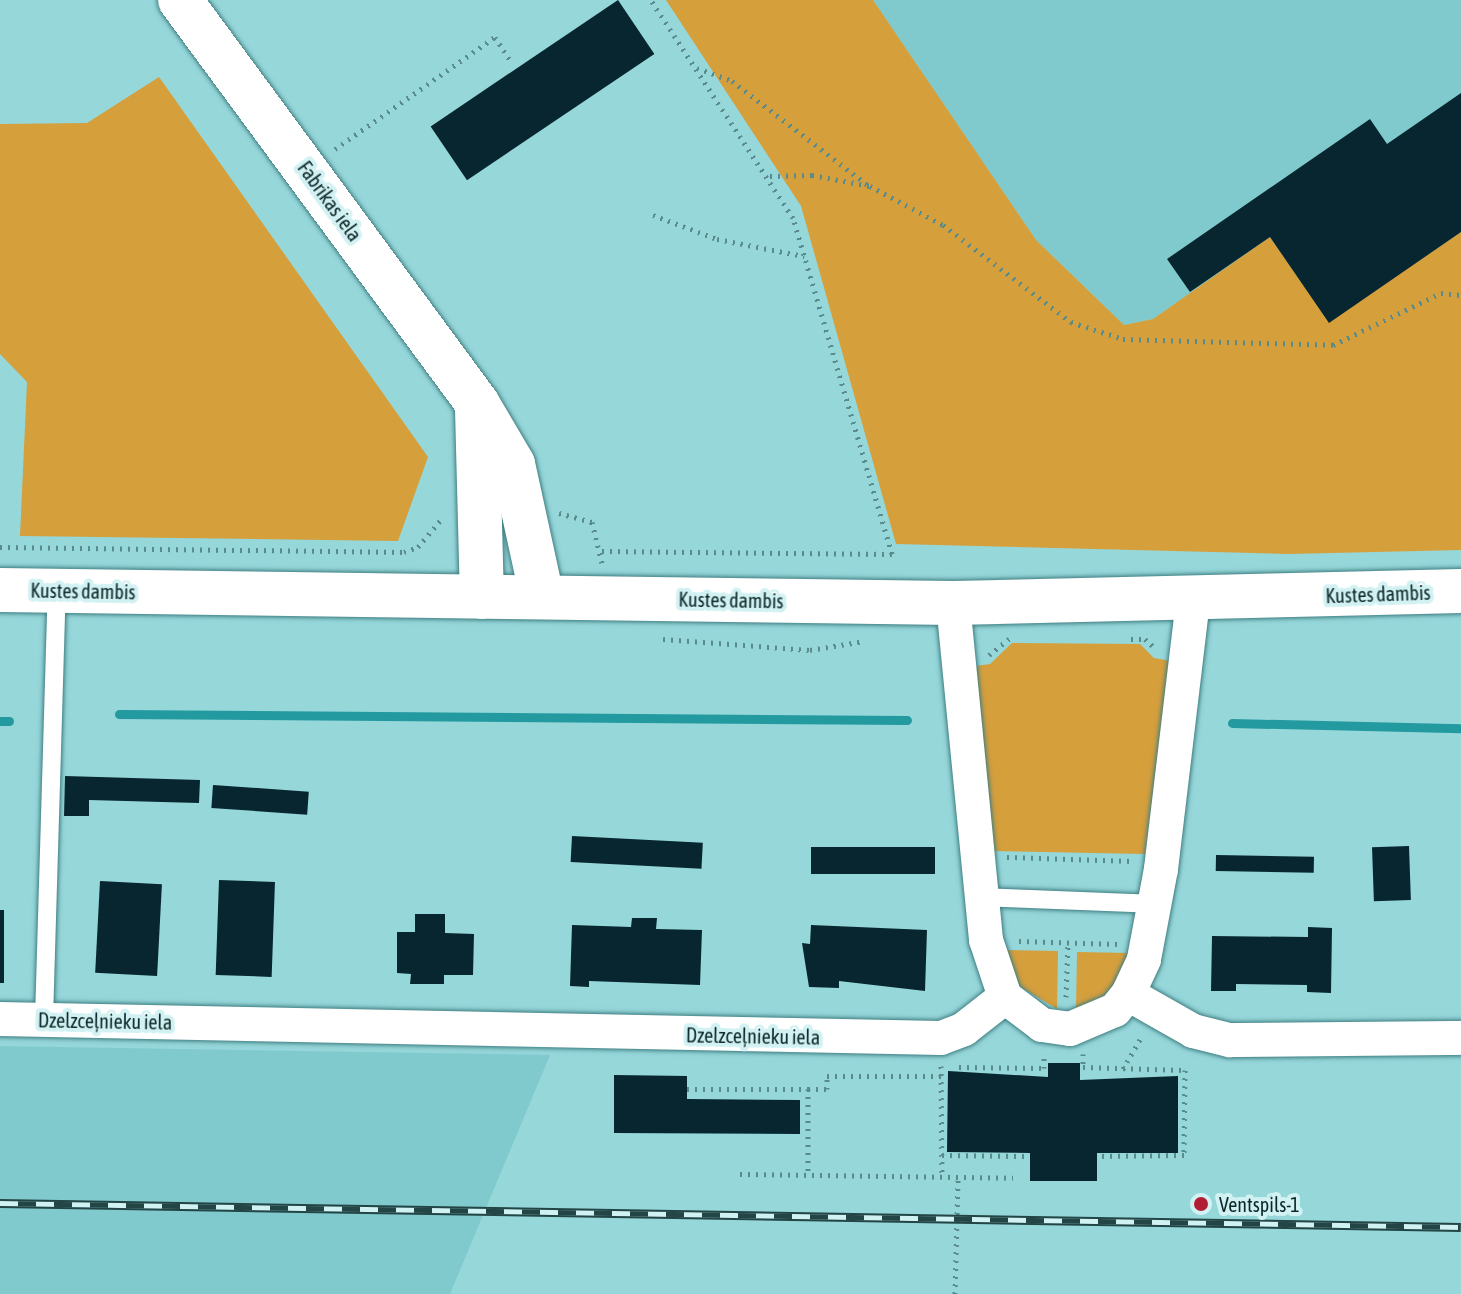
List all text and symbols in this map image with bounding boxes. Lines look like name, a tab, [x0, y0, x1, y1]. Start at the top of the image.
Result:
street label: Fabrikas iela	[293, 156, 367, 246]
street label: Kustes dambis	[30, 578, 136, 604]
street label: Kustes dambis	[1325, 580, 1431, 608]
street label: Kustes dambis	[678, 587, 784, 613]
street label: Dzelzceļnieku iela	[38, 1008, 172, 1034]
street label: Dzelzceļnieku iela	[686, 1023, 820, 1049]
place label: Ventspils-1	[1219, 1192, 1300, 1216]
marker: Ventspils-1	[1190, 1193, 1212, 1215]

